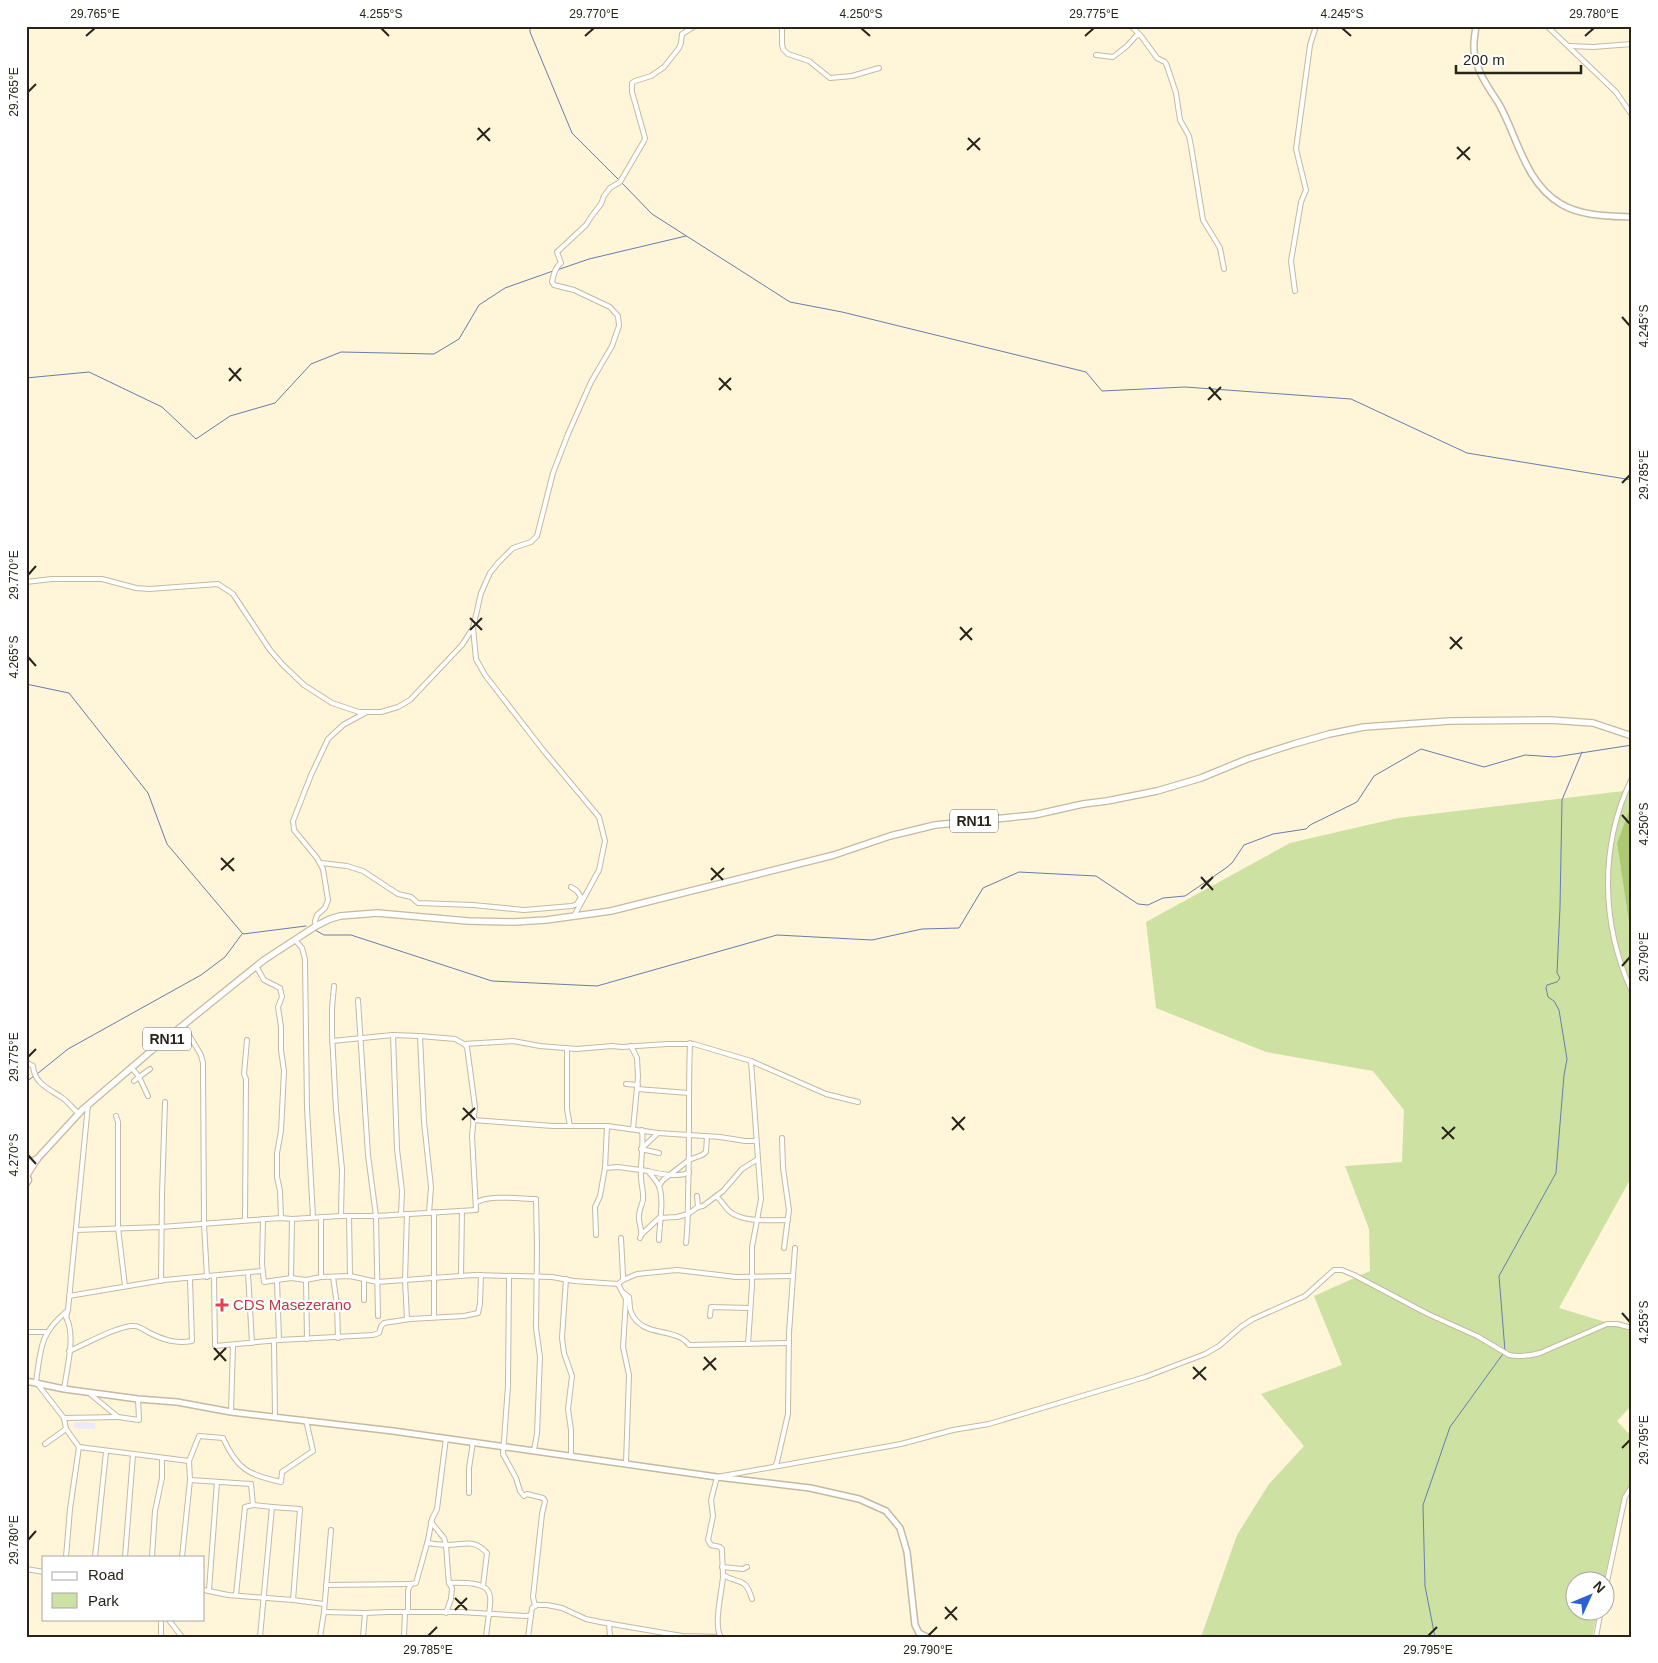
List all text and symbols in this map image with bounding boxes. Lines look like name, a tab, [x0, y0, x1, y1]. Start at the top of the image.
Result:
text: 29.765°E	[70, 7, 120, 21]
text: 4.255°S	[360, 7, 402, 21]
text: 29.770°E	[569, 7, 619, 21]
text: 4.250°S	[840, 7, 882, 21]
text: 29.775°E	[1069, 7, 1119, 21]
text: 4.245°S	[1321, 7, 1363, 21]
text: 29.780°E	[1569, 7, 1619, 21]
scale bar	[1456, 42, 1580, 74]
text: 200 m	[1463, 51, 1505, 68]
text: 29.765°E	[7, 67, 21, 117]
text: 4.245°S	[1637, 305, 1651, 347]
text: 29.785°E	[1637, 450, 1651, 500]
text: 29.770°E	[7, 550, 21, 600]
text: 4.265°S	[7, 636, 21, 678]
text: 4.250°S	[1637, 803, 1651, 845]
road number: RN11	[950, 809, 998, 832]
text: 29.790°E	[1637, 932, 1651, 982]
road number: RN11	[143, 1028, 191, 1050]
text: 29.775°E	[7, 1032, 21, 1082]
text: 4.270°S	[7, 1134, 21, 1176]
place label: CDS Masezerano	[233, 1296, 351, 1313]
marker: CDS Masezerano	[215, 1298, 229, 1312]
text: 4.255°S	[1637, 1301, 1651, 1343]
text: 29.795°E	[1637, 1415, 1651, 1465]
text: 29.780°E	[7, 1515, 21, 1565]
legend	[42, 1556, 205, 1620]
text: Road	[88, 1566, 124, 1583]
north arrow	[1566, 1570, 1616, 1620]
text: N	[1590, 1578, 1609, 1596]
text: Park	[88, 1592, 119, 1609]
text: 29.785°E	[403, 1643, 453, 1657]
text: 29.790°E	[903, 1643, 953, 1657]
text: 29.795°E	[1403, 1643, 1453, 1657]

